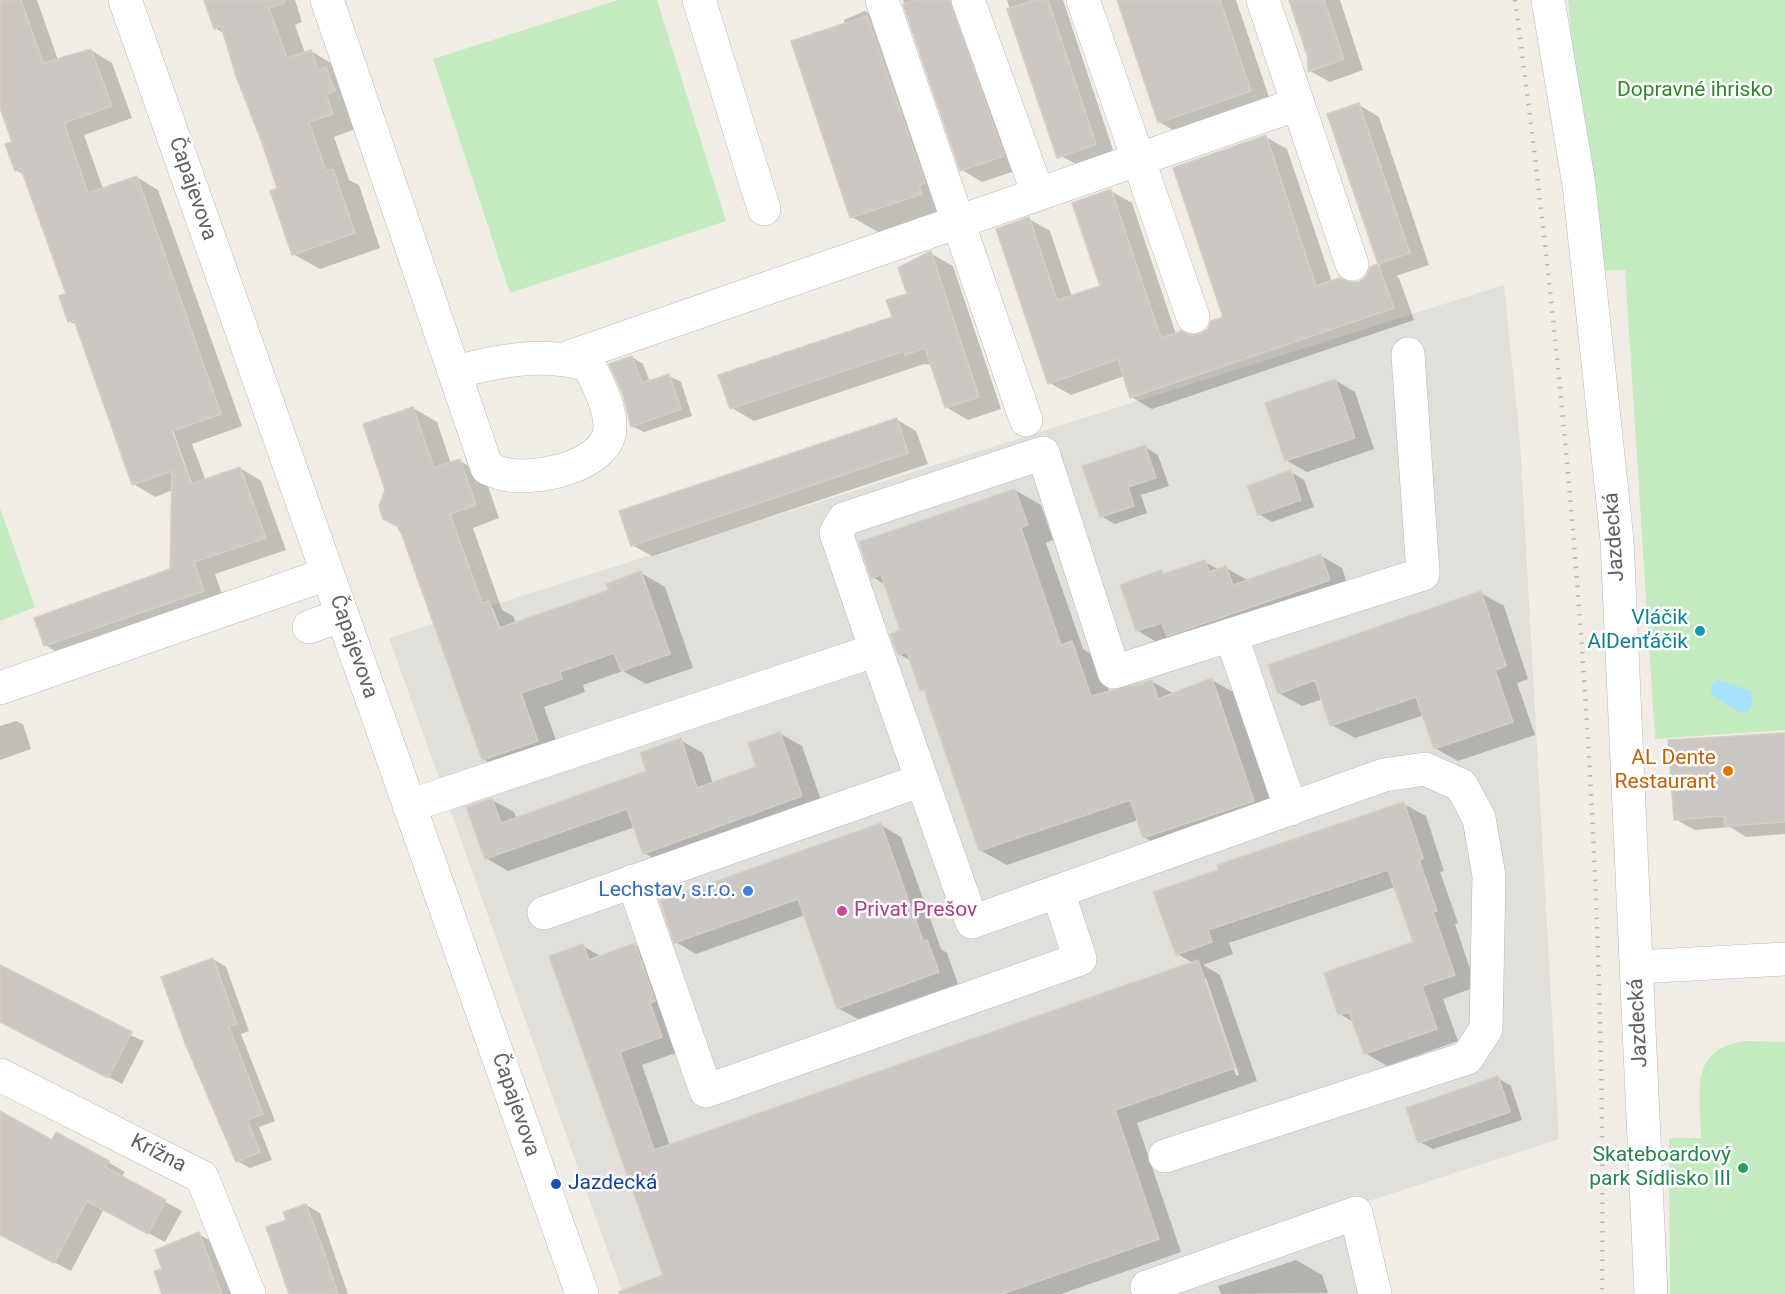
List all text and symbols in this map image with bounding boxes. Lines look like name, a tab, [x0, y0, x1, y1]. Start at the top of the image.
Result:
park label: Dopravné ihrisko	[1617, 78, 1773, 104]
street label: Čapajevova	[163, 134, 221, 244]
street label: Jazdecká	[1599, 492, 1631, 582]
street label: Čapajevova	[324, 592, 382, 702]
place label: Vláčik AlDenťáčik	[1587, 606, 1688, 656]
marker: Vláčik AlDenťáčik	[1693, 624, 1707, 638]
place label: AL Dente Restaurant	[1615, 746, 1716, 796]
marker: AL Dente Restaurant	[1721, 764, 1735, 778]
place label: Lechstav, s.r.o.	[598, 878, 736, 904]
marker: Lechstav, s.r.o.	[741, 884, 755, 898]
place label: Privat Prešov	[854, 898, 977, 924]
marker: Privat Prešov	[835, 904, 849, 918]
street label: Jazdecká	[1624, 978, 1654, 1068]
street label: Čapajevova	[486, 1050, 544, 1160]
street label: Krížna	[126, 1129, 190, 1179]
place label: Skateboardový park Sídlisko III	[1589, 1143, 1731, 1193]
marker: Skateboardový park Sídlisko III	[1736, 1161, 1750, 1175]
place label: Jazdecká	[568, 1171, 657, 1197]
marker: Jazdecká	[549, 1177, 563, 1191]

